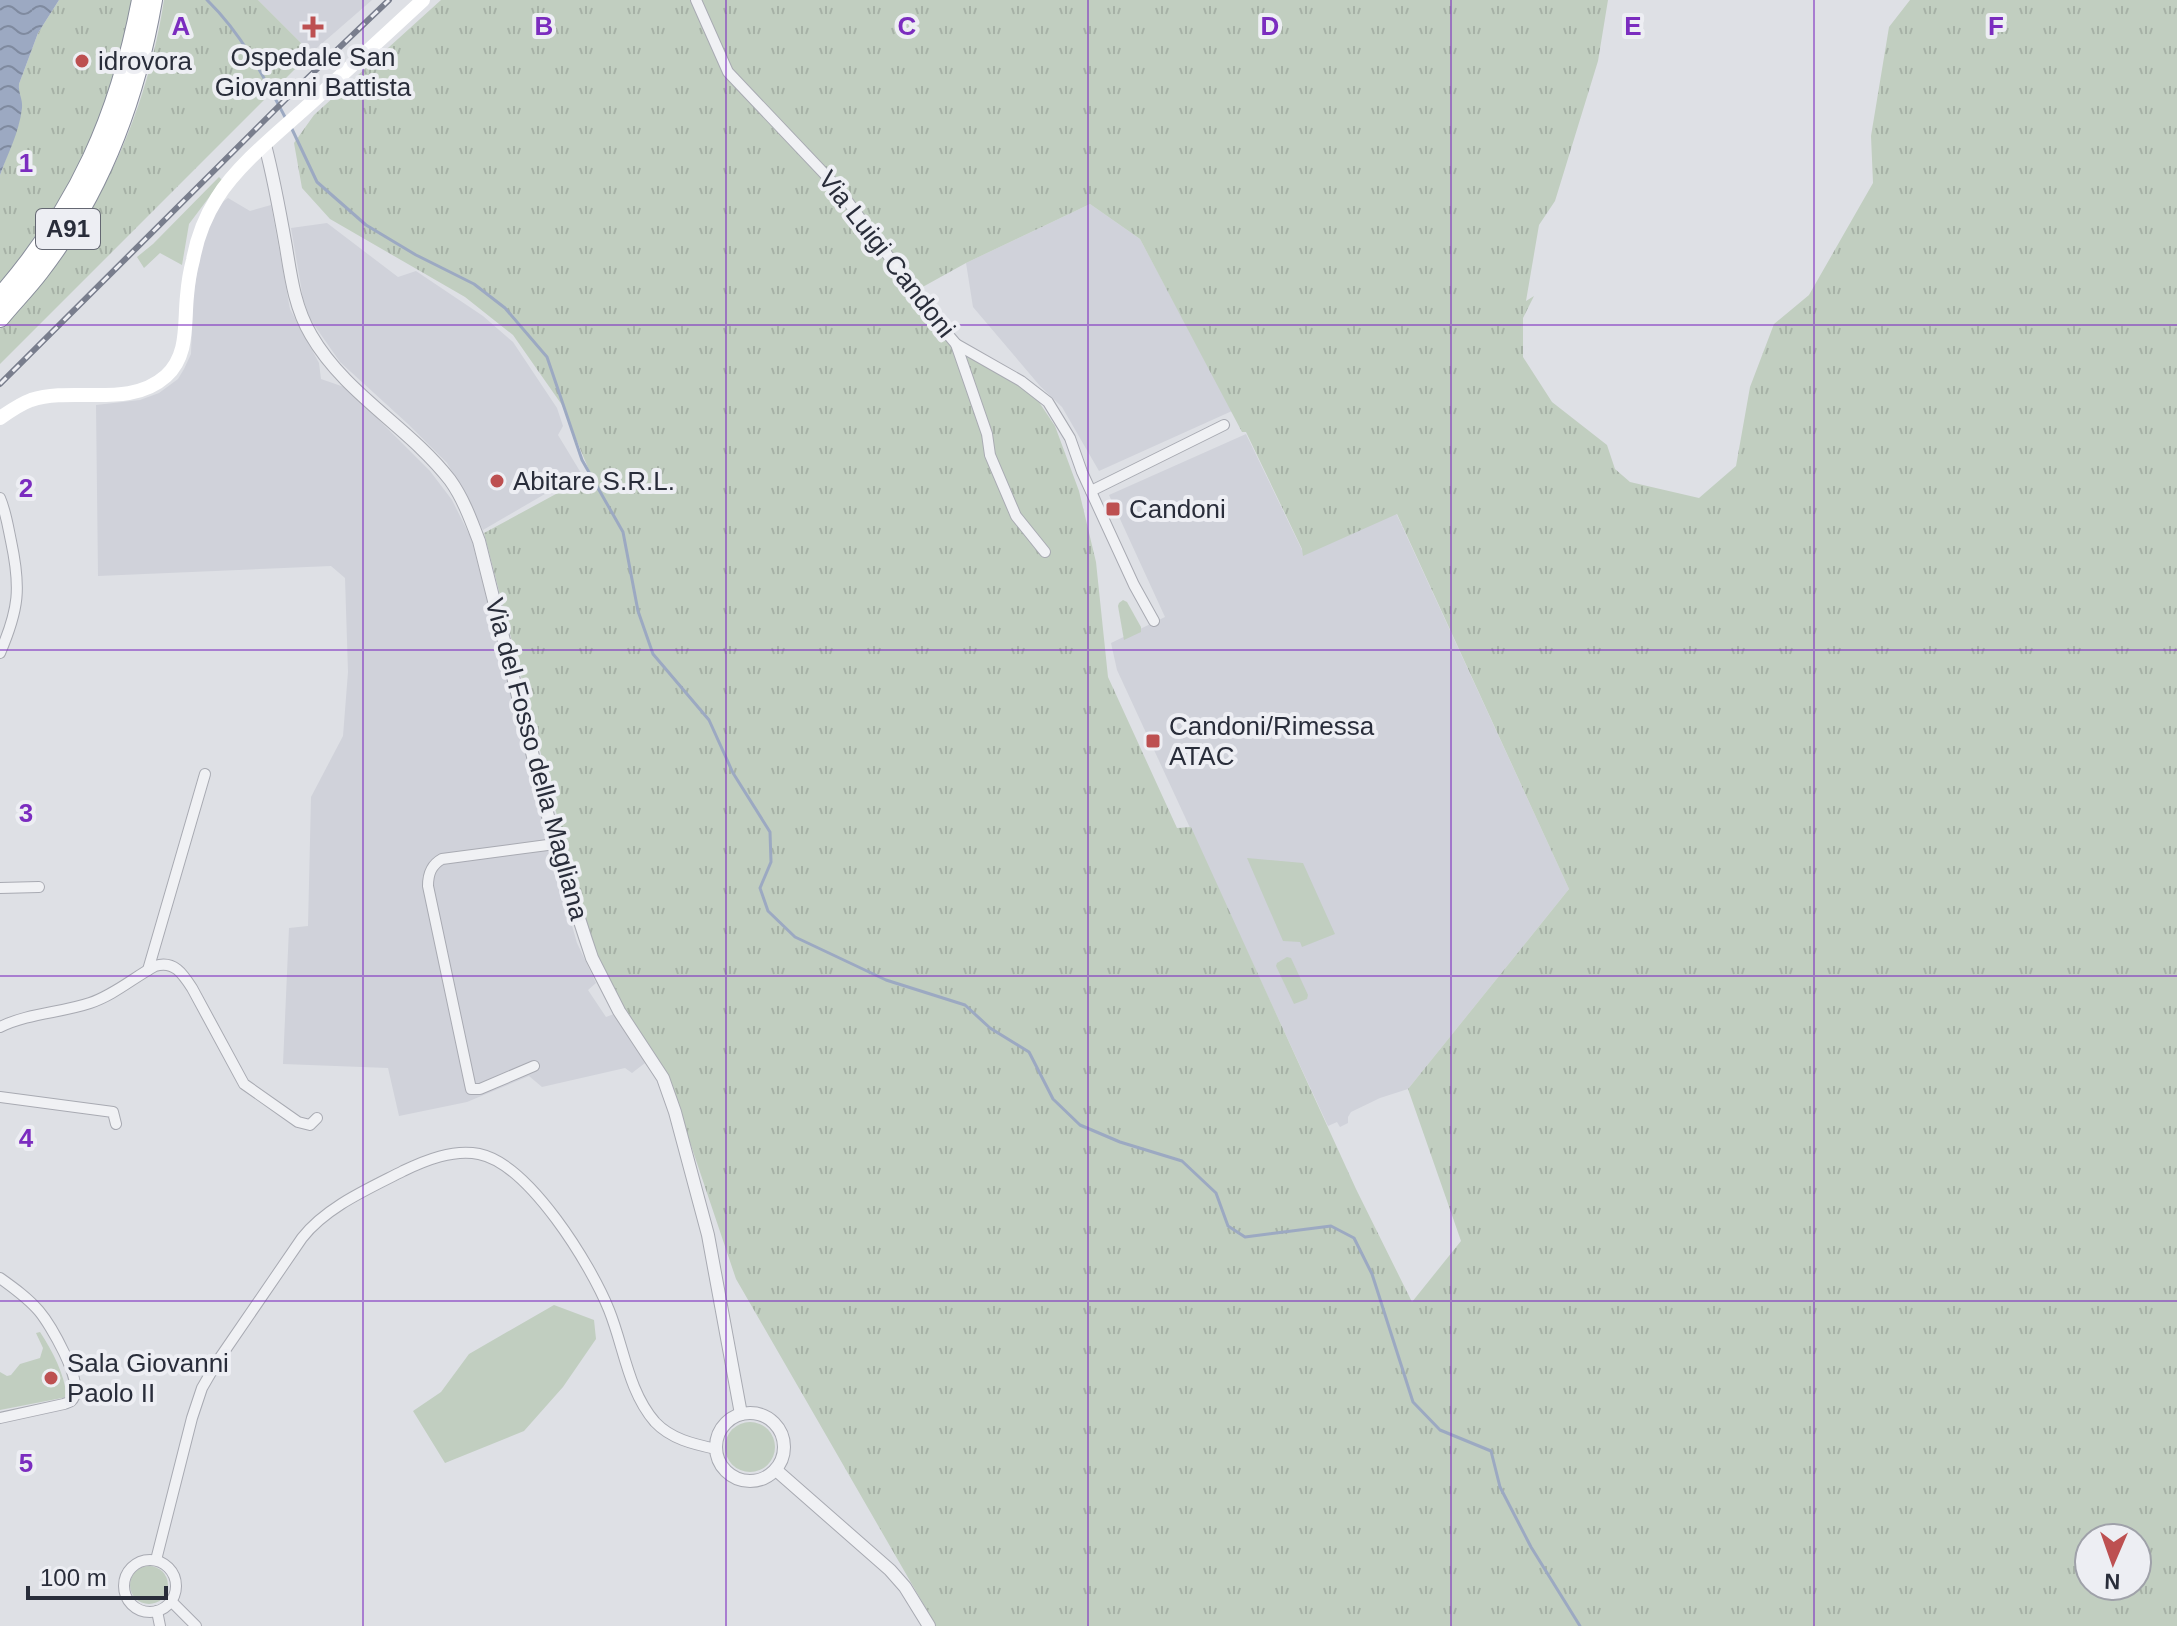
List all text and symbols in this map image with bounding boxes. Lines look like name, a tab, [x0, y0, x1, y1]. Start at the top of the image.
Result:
text: A	[172, 11, 191, 41]
text: B	[535, 11, 553, 41]
text: C	[898, 11, 917, 41]
text: D	[1261, 11, 1279, 41]
text: E	[1624, 11, 1642, 41]
text: F	[1988, 11, 2004, 41]
marker: Ospedale San Giovanni Battista	[302, 16, 324, 38]
place label: Ospedale San Giovanni Battista	[215, 42, 412, 102]
place label: idrovora	[98, 46, 192, 76]
marker: idrovora	[73, 52, 91, 70]
text: 1	[19, 148, 33, 178]
street label: Via Luigi Candoni	[813, 165, 961, 343]
road number: A91	[36, 209, 100, 249]
place label: Abitare S.R.L.	[513, 466, 675, 496]
marker: Abitare S.R.L.	[488, 472, 506, 490]
text: 2	[19, 473, 33, 503]
place label: Candoni	[1129, 494, 1226, 524]
marker: Candoni	[1104, 500, 1122, 518]
street label: Via del Fosso della Magliana	[480, 595, 595, 924]
place label: Candoni/Rimessa ATAC	[1169, 711, 1375, 771]
marker: Candoni/Rimessa ATAC	[1144, 732, 1162, 750]
text: 3	[19, 798, 33, 828]
text: 4	[19, 1123, 34, 1153]
place label: Sala Giovanni Paolo II	[67, 1348, 229, 1408]
marker: Sala Giovanni Paolo II	[42, 1369, 60, 1387]
text: 5	[19, 1448, 33, 1478]
north arrow	[2073, 1522, 2153, 1602]
scale bar	[28, 1550, 166, 1600]
text: 100 m	[40, 1564, 107, 1591]
text: N	[2104, 1569, 2121, 1594]

